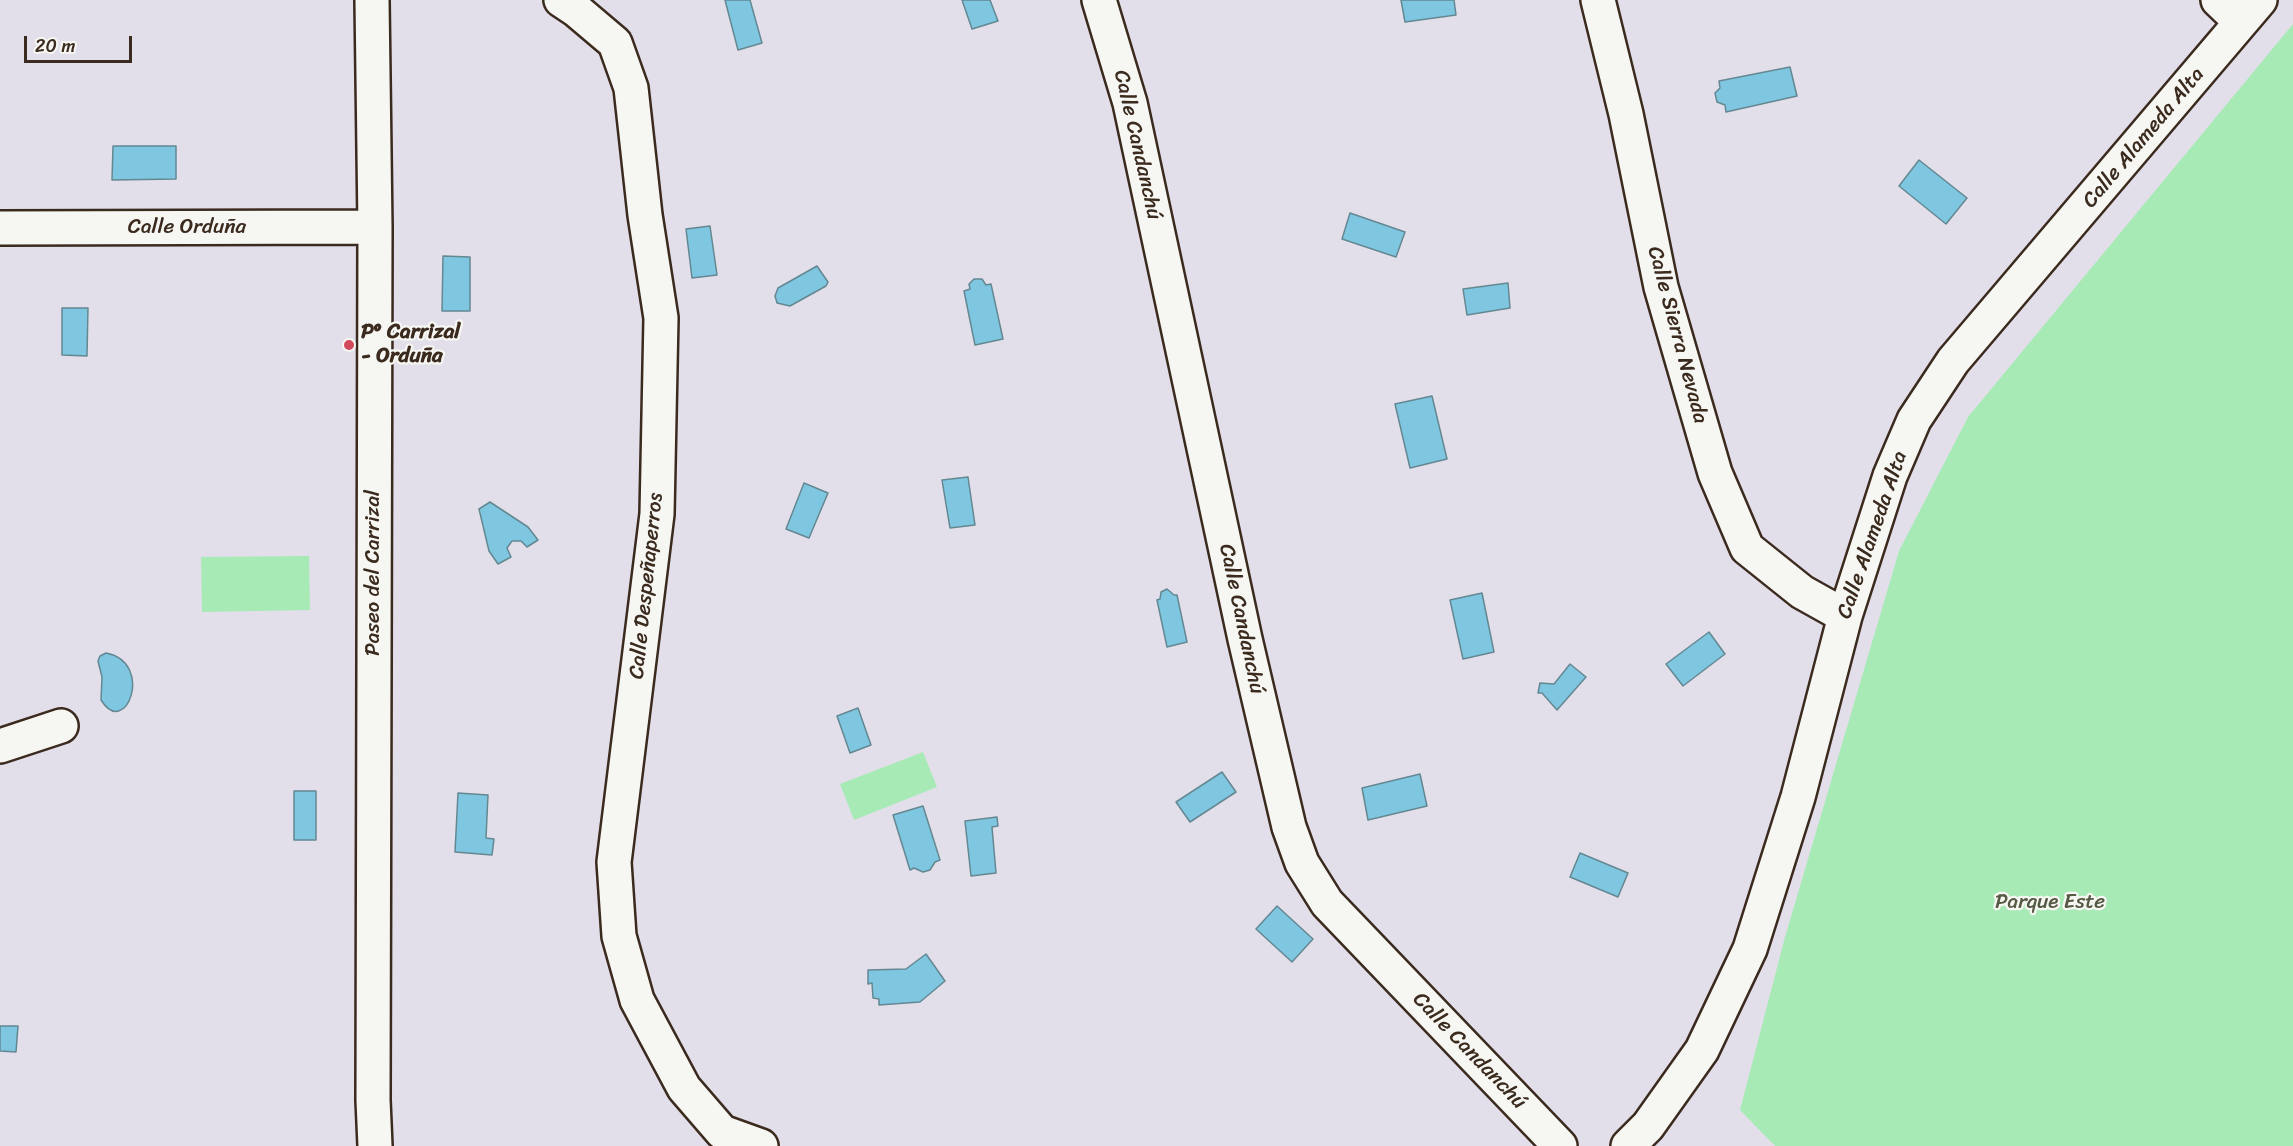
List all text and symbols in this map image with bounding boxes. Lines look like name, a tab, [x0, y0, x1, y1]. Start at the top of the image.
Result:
scale bar	[27, 24, 135, 62]
text: 20 m	[35, 30, 75, 62]
street label: Calle Alameda Alta	[2078, 63, 2210, 213]
street label: Calle Candanchú	[1108, 68, 1166, 222]
street label: Calle Orduña	[128, 215, 246, 241]
street label: Calle Sierra Nevada	[1641, 244, 1713, 426]
place label: Pº Carrizal - Orduña	[361, 320, 460, 370]
marker: Pº Carrizal - Orduña	[342, 338, 356, 352]
street label: Calle Alameda Alta	[1832, 448, 1914, 622]
street label: Paseo del Carrizal	[361, 490, 387, 656]
street label: Calle Despeñaperros	[625, 492, 669, 680]
street label: Calle Candanchú	[1213, 542, 1269, 696]
park label: Parque Este	[1995, 890, 2105, 916]
street label: Calle Candanchú	[1407, 987, 1531, 1115]

